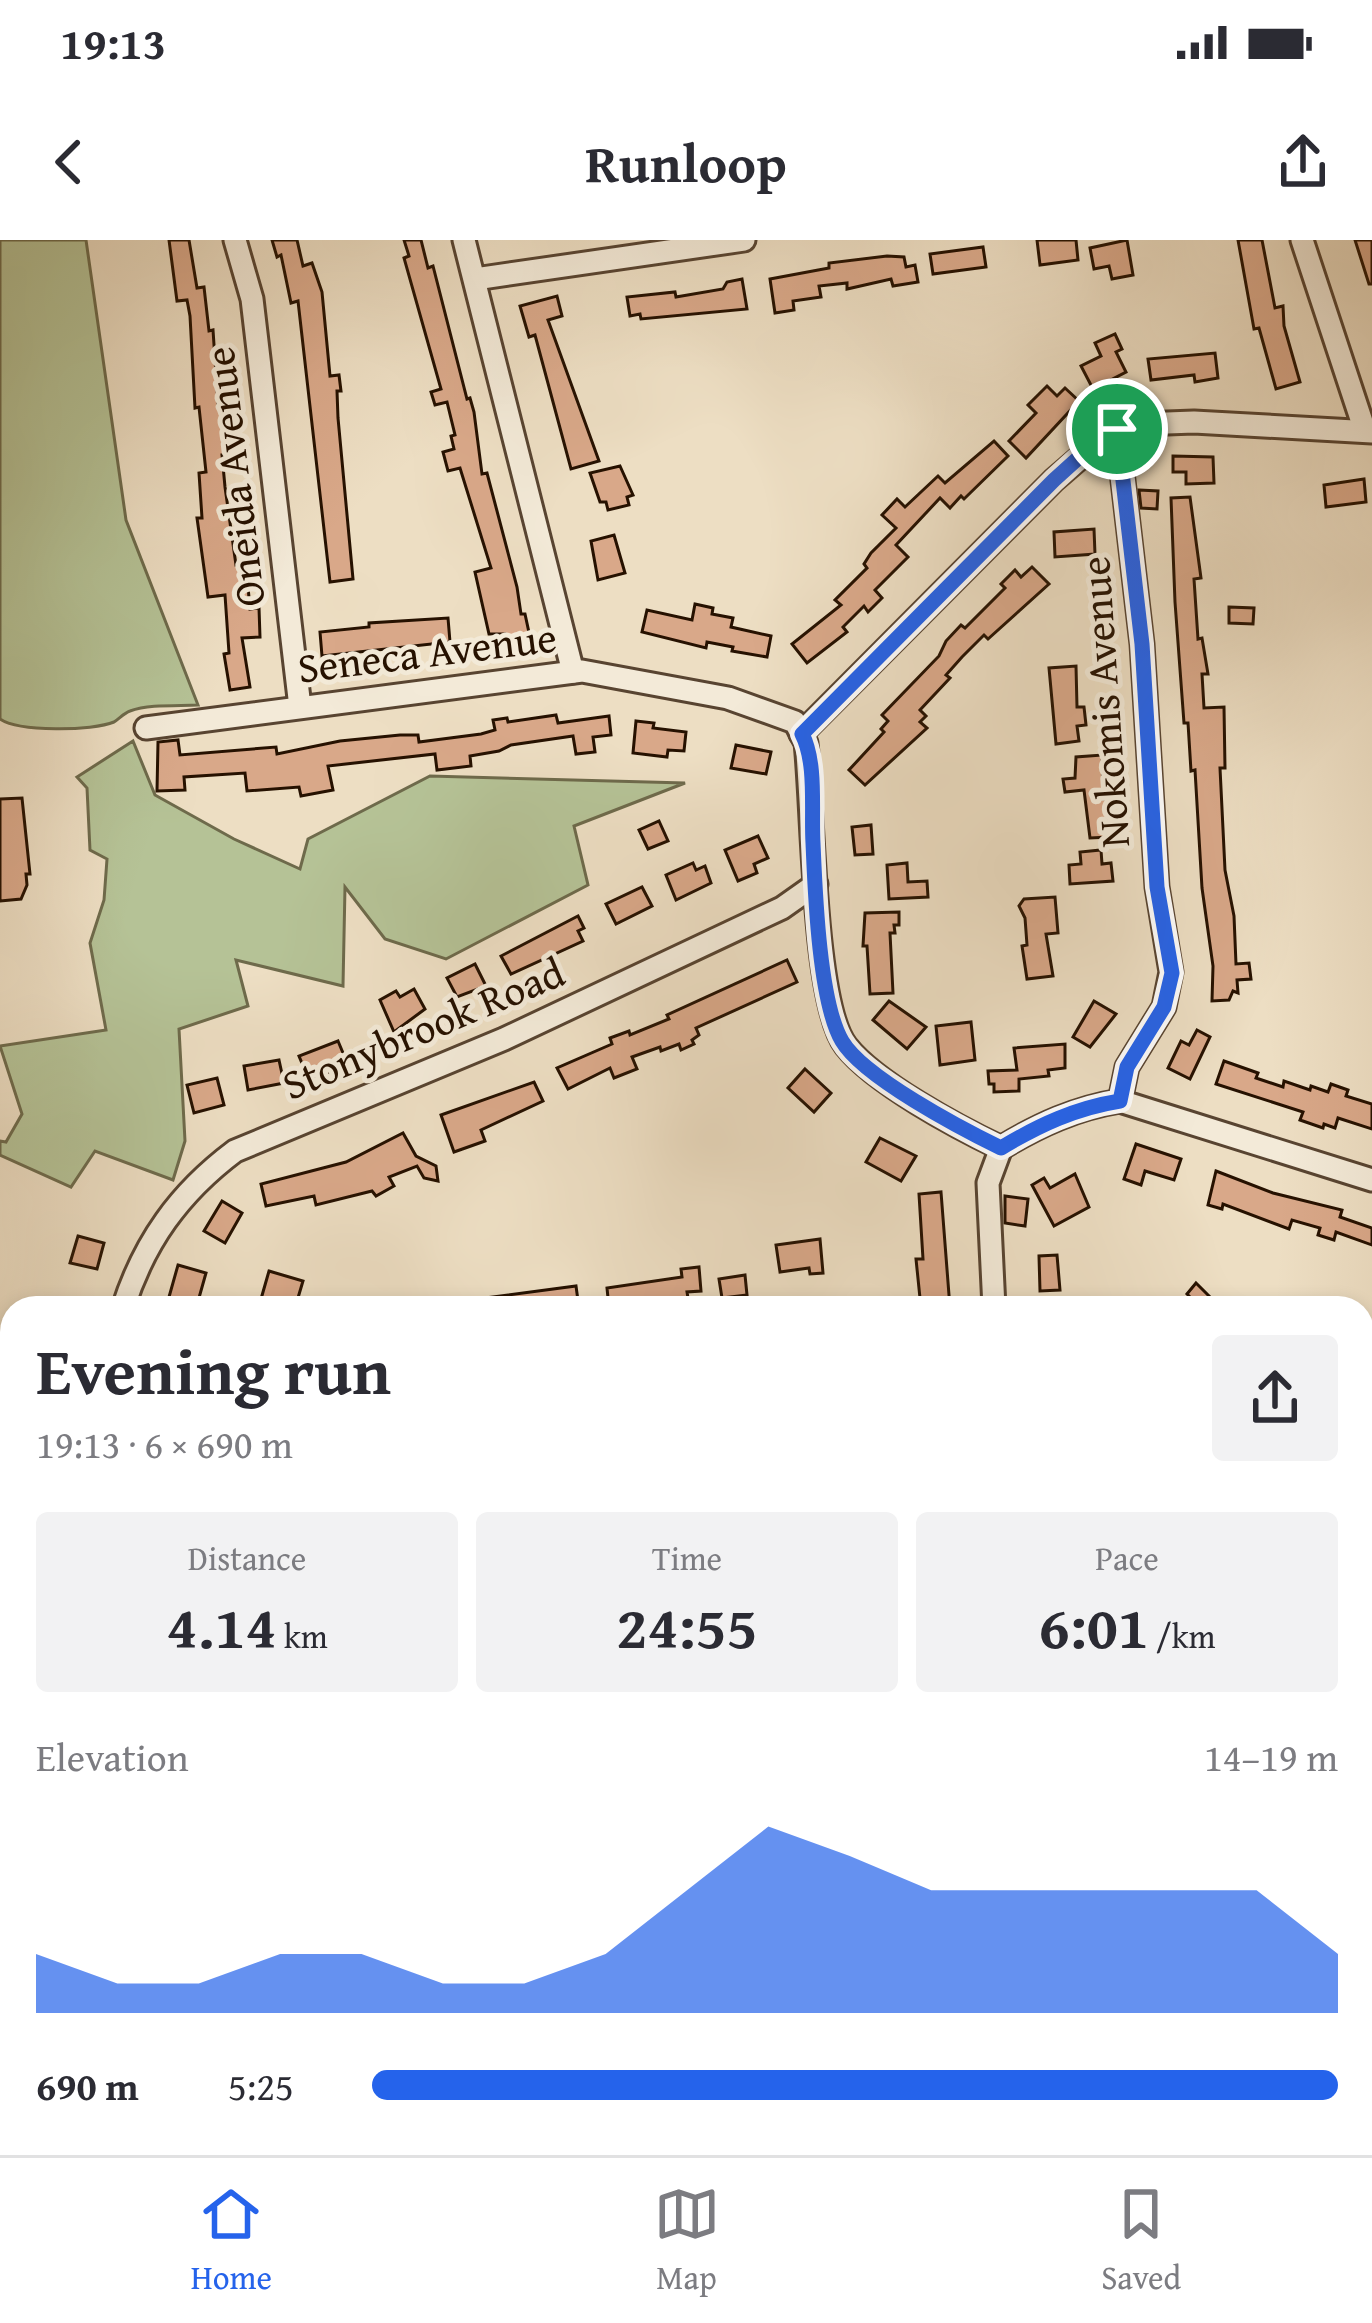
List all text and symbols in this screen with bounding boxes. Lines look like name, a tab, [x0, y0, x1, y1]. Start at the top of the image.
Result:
text: 19:13	[60, 10, 166, 75]
text: Runloop	[585, 123, 787, 202]
icon: back	[36, 129, 102, 195]
icon: share	[1270, 129, 1336, 195]
street label: Oneida Avenue	[187, 344, 280, 610]
pin	[1066, 378, 1168, 480]
icon: arrive	[1084, 396, 1150, 462]
street label: Nokomis Avenue	[1063, 554, 1144, 850]
street label: Seneca Avenue	[294, 605, 560, 698]
street label: Stonybrook Road	[272, 940, 574, 1114]
text: Evening run	[36, 1321, 391, 1418]
button: share	[1212, 1335, 1338, 1461]
text: 19:13 · 6 × 690 m	[36, 1415, 293, 1472]
text: Distance	[188, 1534, 306, 1582]
text: Time	[652, 1534, 722, 1582]
text: Pace	[1095, 1534, 1159, 1582]
text: 4.14	[166, 1582, 277, 1670]
text: 24:55	[616, 1582, 758, 1670]
text: 6:01	[1039, 1582, 1149, 1670]
text: km	[277, 1612, 328, 1660]
text: /km	[1149, 1612, 1215, 1660]
text: Elevation	[36, 1728, 189, 1785]
text: 14–19 m	[1204, 1728, 1338, 1785]
text: 690 m	[36, 2057, 139, 2114]
text: 5:25	[228, 2057, 294, 2114]
tab: Home	[191, 2181, 272, 2301]
tab: Map	[654, 2181, 720, 2301]
tab: Saved	[1101, 2181, 1181, 2301]

